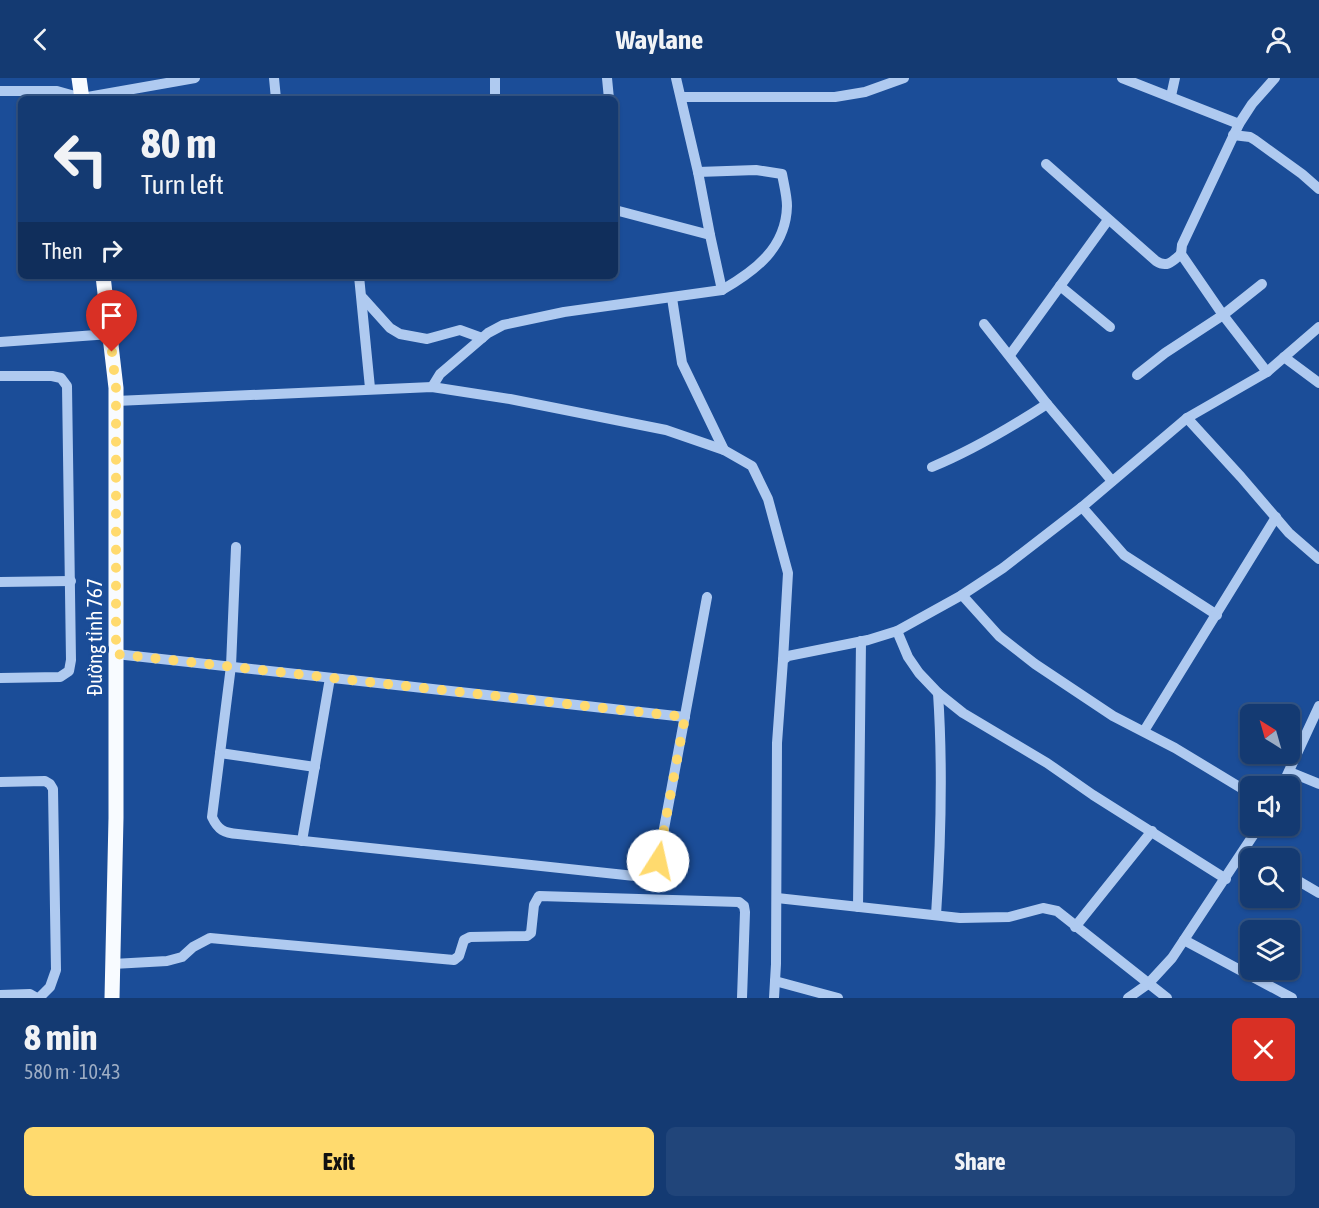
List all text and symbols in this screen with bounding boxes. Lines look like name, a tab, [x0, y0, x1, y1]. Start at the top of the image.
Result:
icon: back	[24, 23, 57, 56]
icon: person	[1262, 23, 1295, 56]
text: Waylane	[616, 24, 703, 55]
text: 80 m	[141, 119, 216, 167]
icon: left	[42, 120, 120, 198]
text: Turn left	[141, 169, 224, 200]
icon: right	[95, 234, 128, 267]
text: Then	[42, 238, 83, 264]
pin	[86, 290, 137, 352]
icon: arrive	[95, 299, 128, 332]
street label: Đường tỉnh 767	[82, 578, 106, 696]
north arrow	[1240, 704, 1300, 764]
map controls	[1240, 704, 1300, 980]
button: sound	[1240, 776, 1300, 836]
position arrow	[626, 829, 690, 893]
button: search	[1240, 848, 1300, 908]
button: layers	[1240, 920, 1300, 980]
text: 8 min	[24, 1016, 98, 1058]
button: close	[1232, 1018, 1295, 1081]
text: 580 m · 10:43	[24, 1060, 121, 1083]
button: Exit	[24, 1127, 654, 1196]
button: Share	[666, 1127, 1295, 1196]

